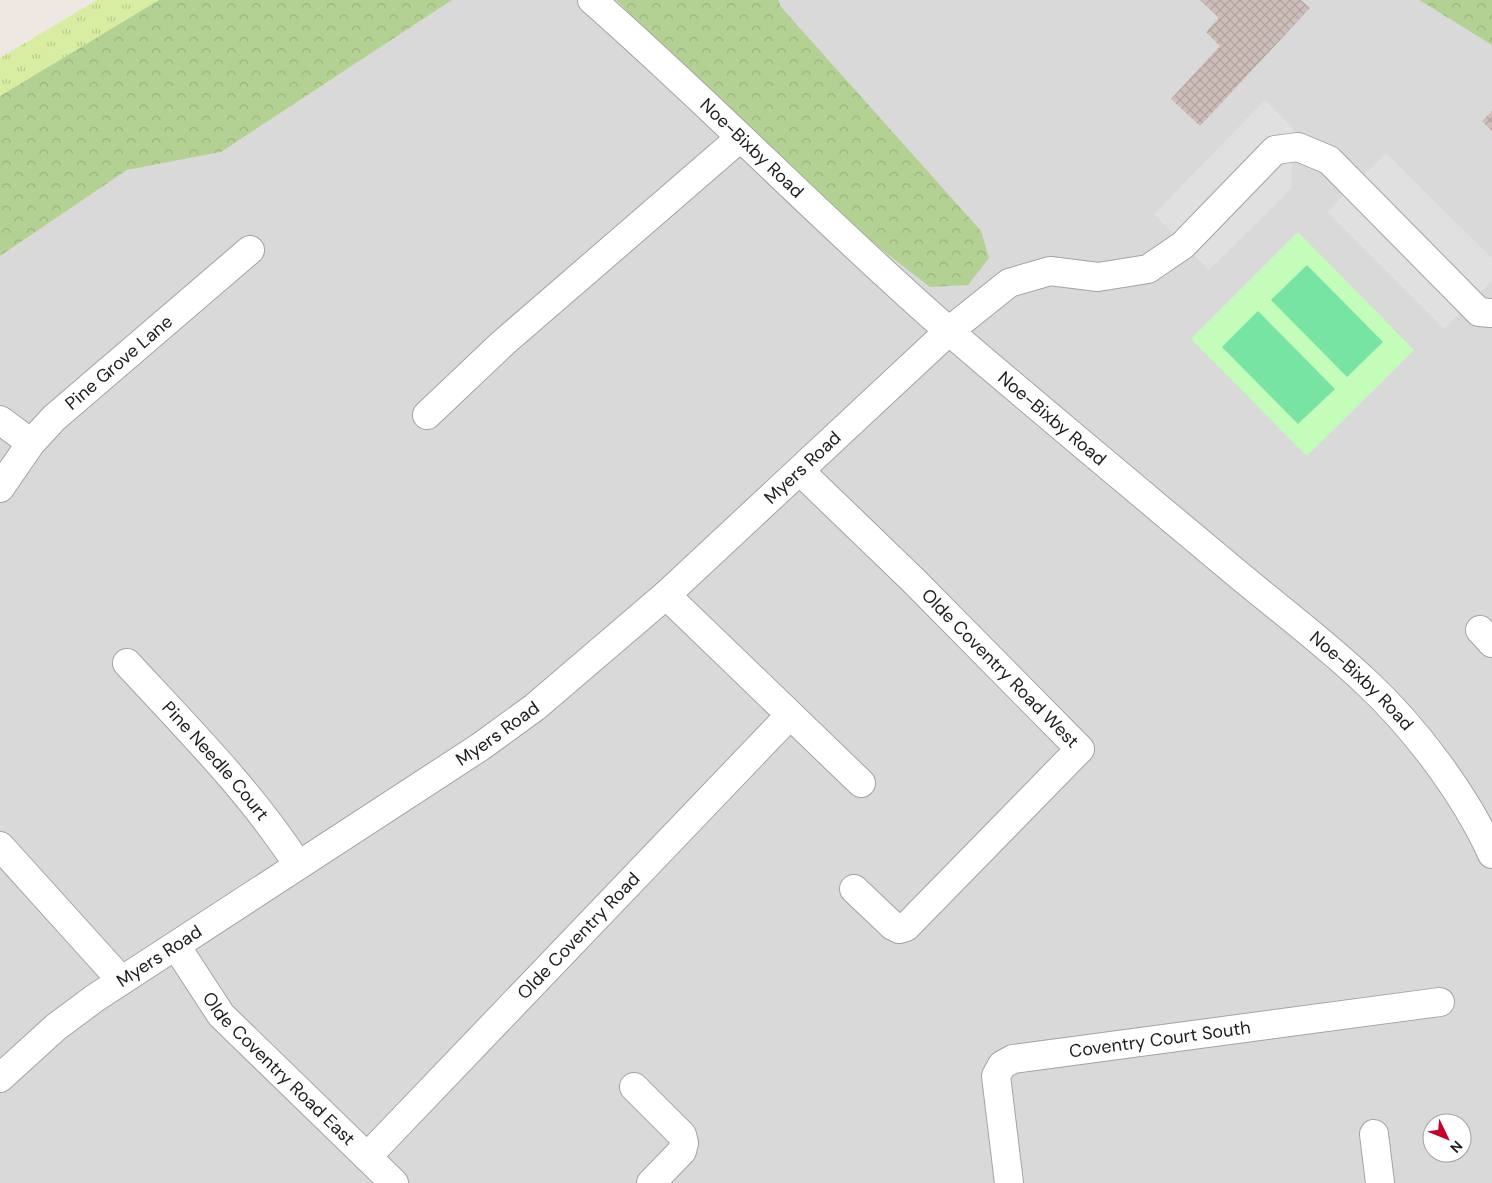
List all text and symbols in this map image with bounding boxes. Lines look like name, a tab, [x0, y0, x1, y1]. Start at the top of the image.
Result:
street label: Noe-Bixby Road	[695, 93, 809, 203]
street label: Pine Grove Lane	[60, 310, 178, 415]
street label: Noe-Bixby Road	[993, 366, 1111, 471]
street label: Myers Road	[759, 426, 846, 510]
street label: Olde Coventry Road West	[916, 583, 1084, 753]
street label: Noe-Bixby Road	[1305, 626, 1419, 736]
street label: Pine Needle Court	[157, 696, 274, 825]
street label: Myers Road	[451, 696, 544, 771]
street label: Olde Coventry Road	[512, 867, 645, 1005]
street label: Myers Road	[112, 920, 206, 993]
street label: Olde Coventry Road East	[197, 987, 360, 1151]
street label: Coventry Court South	[1068, 1015, 1252, 1063]
north arrow	[1422, 1113, 1472, 1163]
text: N	[1446, 1137, 1467, 1157]

